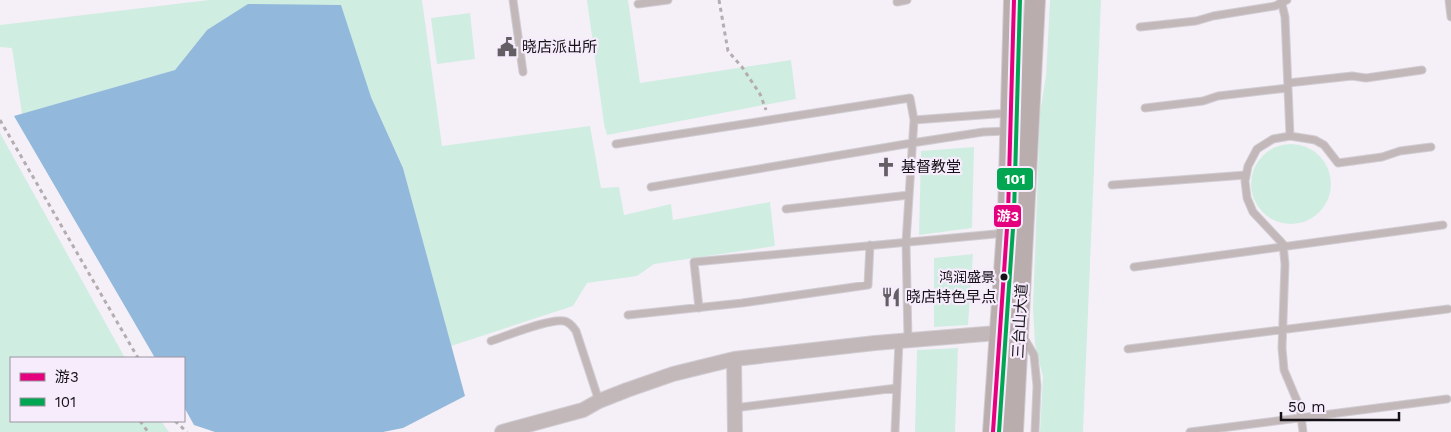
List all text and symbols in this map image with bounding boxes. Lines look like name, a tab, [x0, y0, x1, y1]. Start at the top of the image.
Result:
public building icon: 晓店派出所	[496, 36, 518, 58]
place label: 晓店派出所	[522, 38, 597, 56]
church icon: 基督教堂	[875, 156, 897, 178]
place label: 基督教堂	[901, 158, 961, 176]
line badge: 101	[996, 167, 1034, 191]
text: 101	[1004, 171, 1026, 187]
line badge: 游3	[993, 204, 1022, 228]
text: 游3	[997, 208, 1019, 224]
place label: 鸿润盛景	[939, 269, 995, 285]
marker: 鸿润盛景	[999, 272, 1009, 282]
street label: 三台山大道	[1009, 283, 1031, 359]
restaurant icon: 晓店特色早点	[880, 286, 902, 308]
place label: 晓店特色早点	[906, 288, 996, 306]
legend	[10, 357, 185, 422]
text: 游3	[55, 368, 79, 386]
scale bar	[1281, 390, 1398, 422]
text: 101	[55, 393, 76, 411]
text: 50 m	[1288, 398, 1325, 416]

